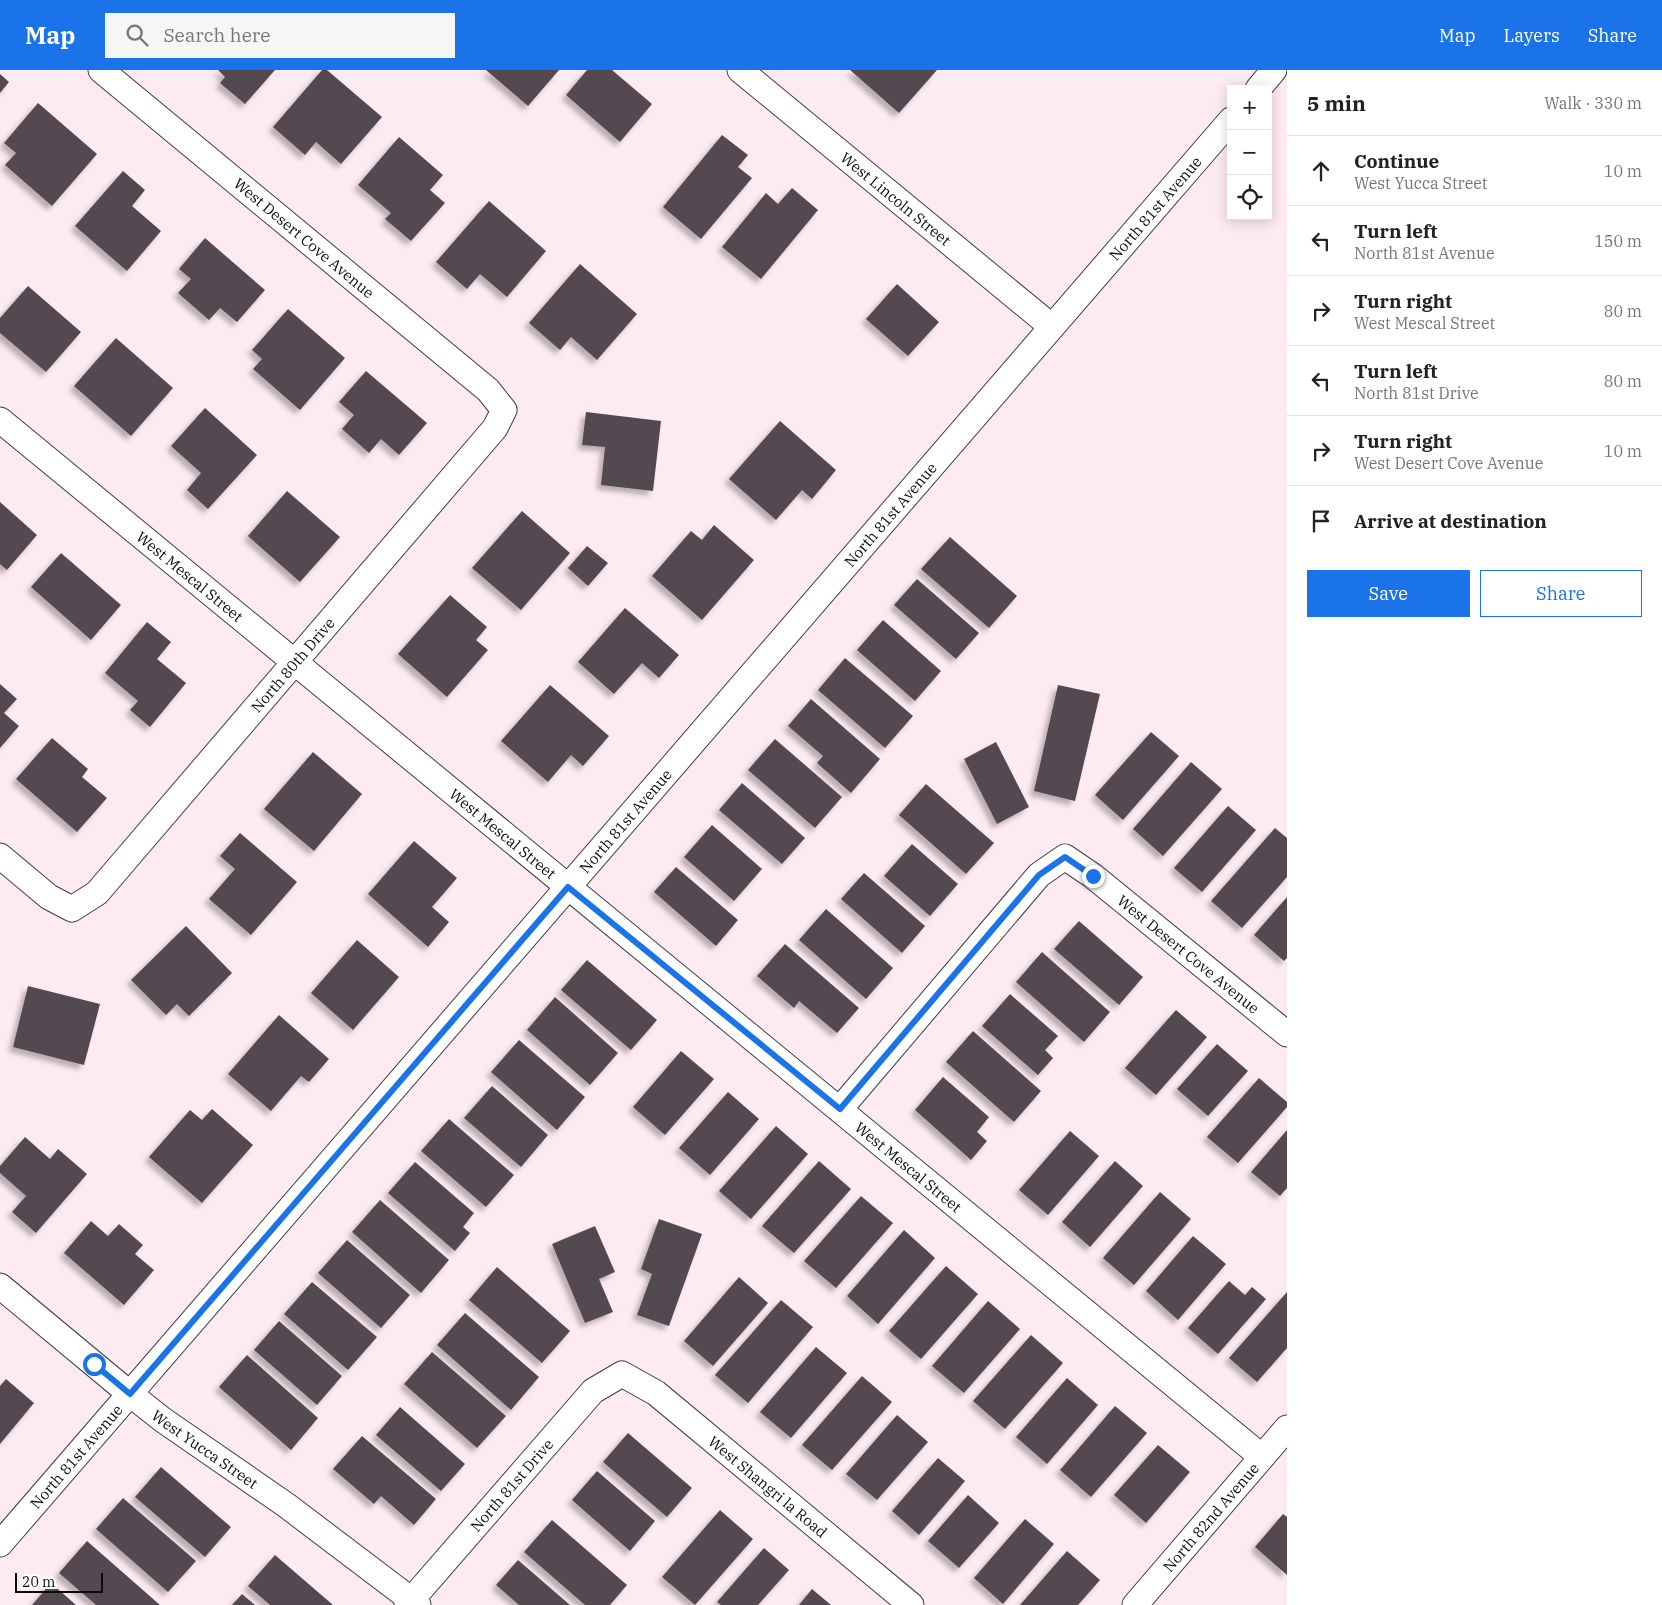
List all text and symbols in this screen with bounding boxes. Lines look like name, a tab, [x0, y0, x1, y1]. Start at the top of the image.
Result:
search box	[105, 13, 455, 58]
text: Map	[25, 19, 75, 51]
icon: search	[123, 21, 151, 49]
text: Search here	[163, 23, 270, 47]
text: Map	[1439, 24, 1476, 47]
text: Layers	[1504, 24, 1560, 47]
text: Share	[1588, 24, 1637, 47]
map controls	[1227, 85, 1272, 220]
button: +	[1227, 85, 1272, 130]
text: 5 min	[1307, 89, 1366, 117]
text: Walk · 330 m	[1544, 93, 1642, 113]
button: −	[1227, 130, 1272, 175]
street label: West Lincoln Street	[837, 148, 955, 249]
text: Continue	[1354, 149, 1439, 173]
street label: North 81st Avenue	[1105, 152, 1205, 264]
icon: ahead	[1307, 157, 1335, 185]
text: 10 m	[1604, 161, 1642, 181]
text: West Yucca Street	[1354, 173, 1488, 193]
street label: West Desert Cove Avenue	[230, 174, 378, 302]
button: locate	[1227, 175, 1272, 220]
text: Turn left	[1354, 219, 1437, 243]
icon: left	[1307, 227, 1335, 255]
text: 150 m	[1594, 231, 1642, 251]
text: North 81st Avenue	[1354, 243, 1494, 263]
text: Turn right	[1354, 289, 1452, 313]
icon: right	[1307, 297, 1335, 325]
text: 80 m	[1604, 301, 1642, 321]
text: West Mescal Street	[1354, 313, 1495, 333]
text: Turn left	[1354, 359, 1437, 383]
icon: left	[1307, 367, 1335, 395]
text: 80 m	[1604, 371, 1642, 391]
text: North 81st Drive	[1354, 383, 1479, 403]
text: Turn right	[1354, 429, 1452, 453]
icon: right	[1307, 437, 1335, 465]
text: 10 m	[1604, 441, 1642, 461]
text: West Desert Cove Avenue	[1354, 453, 1543, 473]
street label: North 81st Avenue	[840, 458, 940, 570]
icon: arrive	[1307, 507, 1335, 535]
text: Arrive at destination	[1354, 509, 1547, 533]
street label: West Mescal Street	[133, 527, 247, 626]
button: Save	[1307, 570, 1470, 617]
button: Share	[1480, 570, 1642, 617]
street label: North 80th Drive	[246, 613, 338, 716]
street label: North 81st Avenue	[575, 765, 676, 877]
street label: West Mescal Street	[446, 784, 560, 883]
route end	[1082, 865, 1105, 888]
street label: West Desert Cove Avenue	[1114, 890, 1264, 1017]
street label: West Mescal Street	[851, 1117, 966, 1216]
route start	[83, 1353, 106, 1376]
street label: North 81st Avenue	[26, 1400, 126, 1512]
street label: West Yucca Street	[148, 1405, 262, 1492]
street label: West Shangri la Road	[705, 1431, 832, 1541]
street label: North 81st Drive	[466, 1435, 557, 1535]
street label: North 82nd Avenue	[1158, 1458, 1263, 1576]
scale bar	[15, 1570, 102, 1593]
text: 20 m	[22, 1573, 55, 1591]

